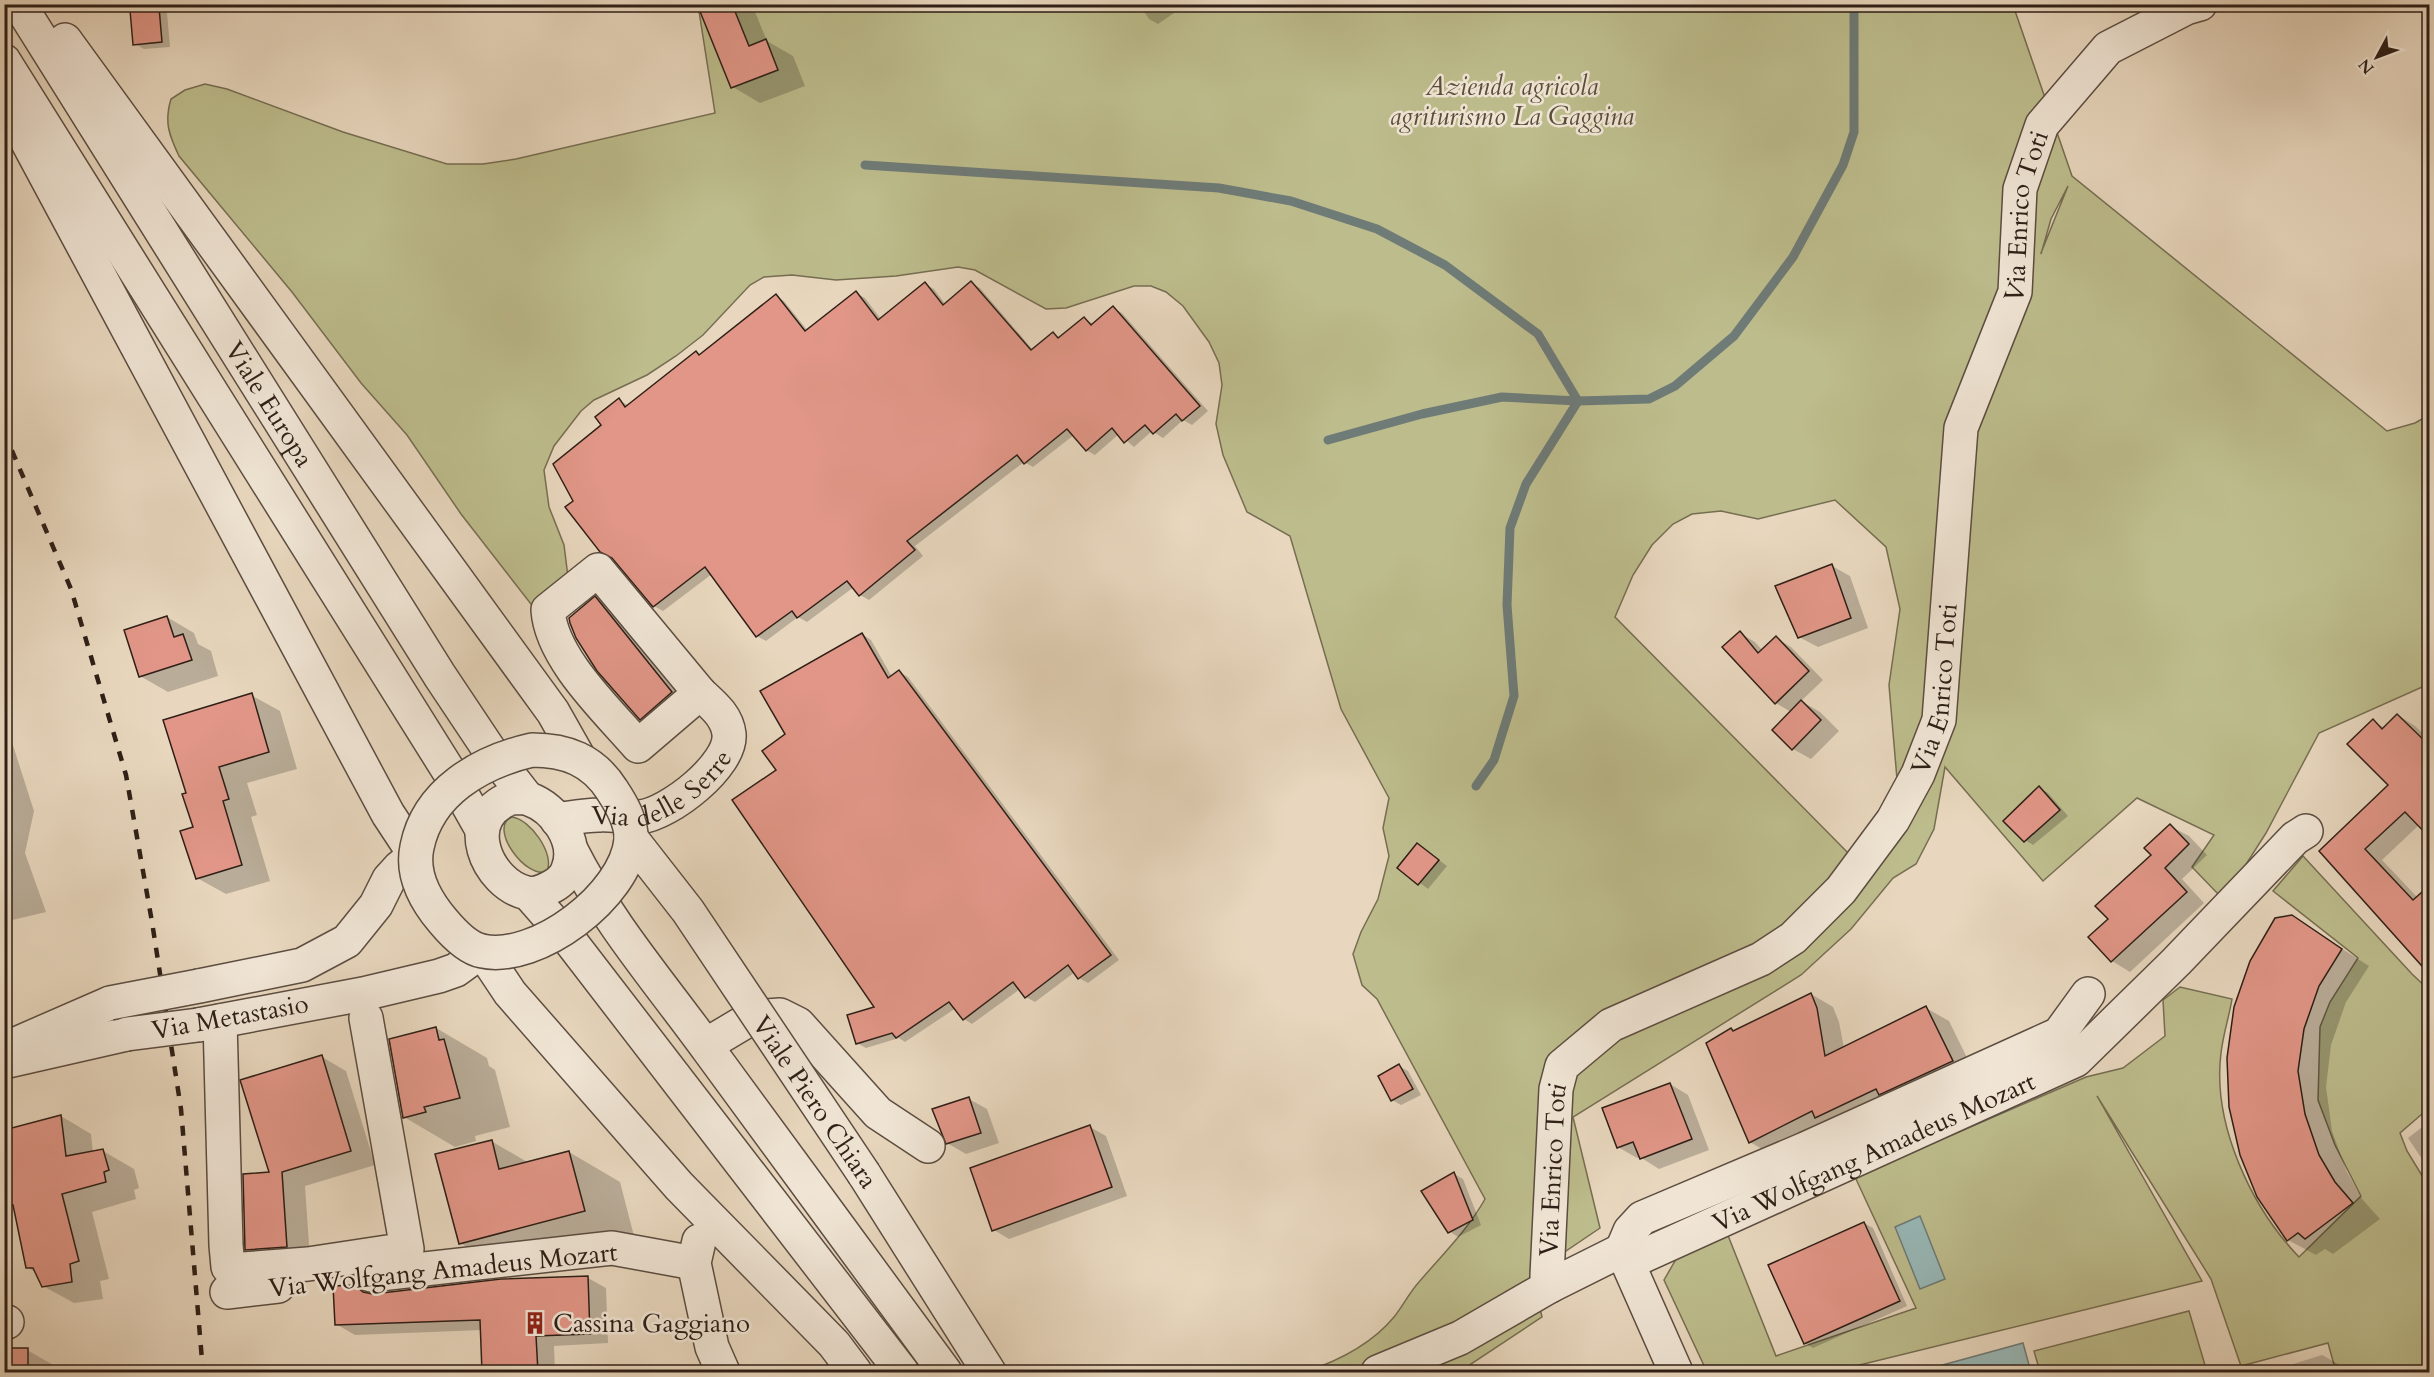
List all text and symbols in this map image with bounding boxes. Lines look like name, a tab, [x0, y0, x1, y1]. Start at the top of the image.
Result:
north arrow	[2347, 27, 2407, 87]
text: N	[2354, 54, 2379, 79]
park label: Azienda agricola agriturismo La Gaggina	[1390, 69, 1635, 134]
street label: Via Enrico Toti	[1995, 126, 2056, 308]
street label: Viale Europa	[217, 335, 322, 473]
street label: Via Enrico Toti	[1902, 602, 1965, 779]
street label: Via delle Serre	[591, 743, 740, 835]
street label: Via Metastasio	[149, 986, 311, 1048]
street label: Viale Piero Chiara	[744, 1009, 886, 1195]
street label: Via Wolfgang Amadeus Mozart	[1706, 1063, 2040, 1240]
street label: Via Enrico Toti	[1530, 1079, 1575, 1257]
street label: Via Wolfgang Amadeus Mozart	[267, 1234, 619, 1306]
place label: Cassina Gaggiano	[553, 1306, 750, 1341]
building icon: Cassina Gaggiano	[522, 1310, 548, 1336]

